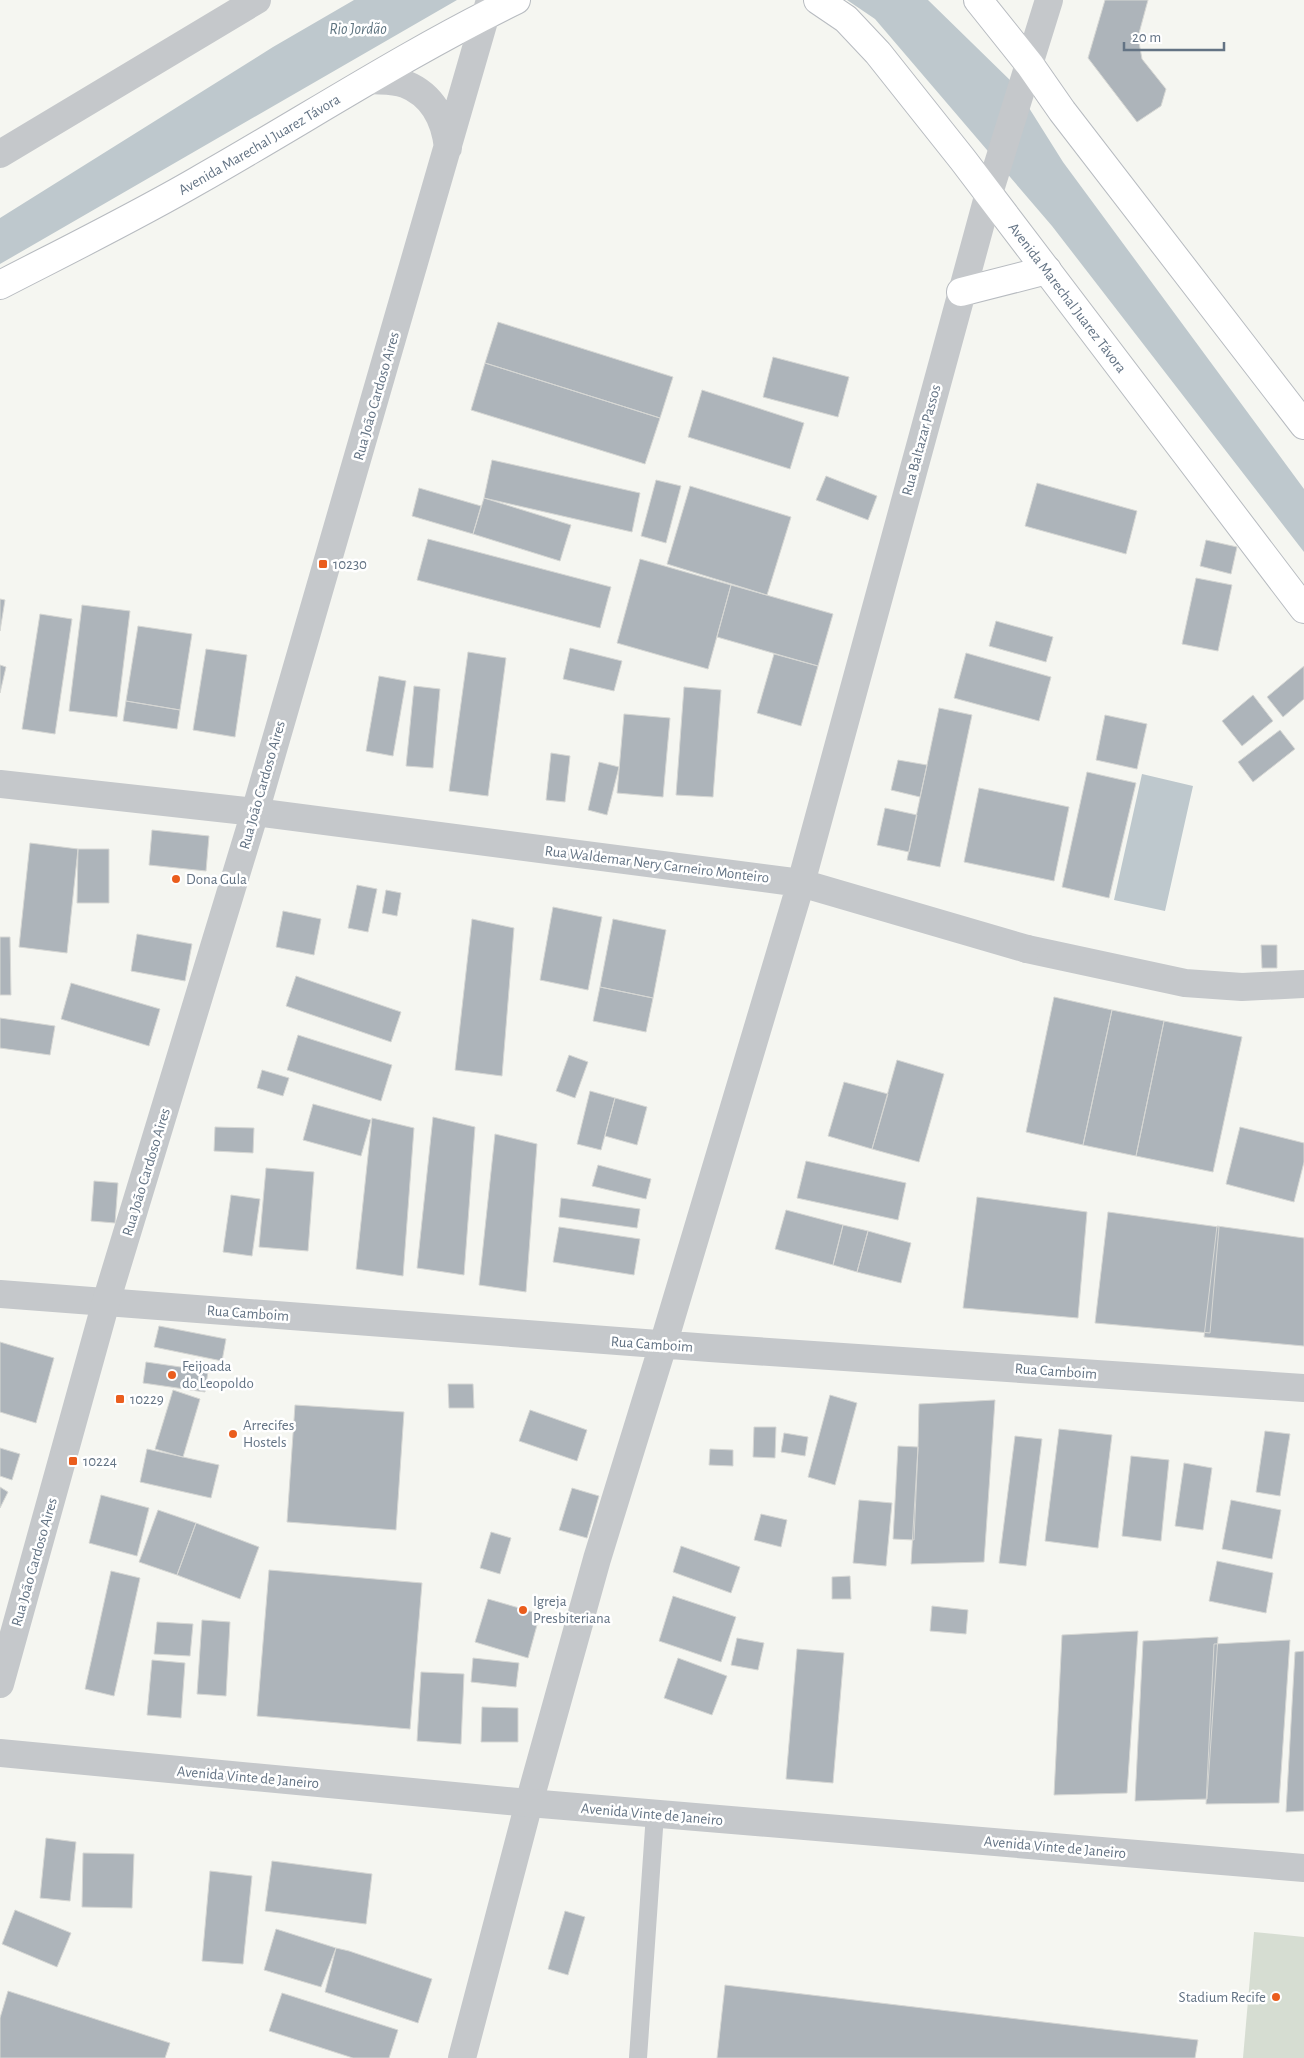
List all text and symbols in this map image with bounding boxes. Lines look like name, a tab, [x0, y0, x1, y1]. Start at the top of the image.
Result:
scale bar	[1124, 20, 1224, 52]
water label: Rio Jordão	[329, 21, 387, 37]
text: 20 m	[1132, 30, 1161, 45]
street label: Avenida Marechal Juarez Távora	[176, 92, 343, 198]
street label: Avenida Marechal Juarez Távora	[1005, 220, 1129, 376]
street label: Rua João Cardoso Aires	[351, 330, 402, 462]
street label: Rua Baltazar Passos	[899, 383, 943, 497]
place label: 10230	[333, 557, 367, 572]
marker: 10230	[317, 558, 329, 570]
street label: Rua João Cardoso Aires	[237, 719, 288, 851]
street label: Rua Waldemar Nery Carneiro Monteiro	[544, 843, 770, 886]
place label: Dona Gula	[186, 872, 247, 887]
marker: Dona Gula	[170, 873, 182, 885]
street label: Rua João Cardoso Aires	[120, 1106, 173, 1238]
street label: Rua Camboim	[206, 1303, 290, 1324]
street label: Rua Camboim	[610, 1334, 694, 1355]
place label: Feijoada do Leopoldo	[182, 1359, 254, 1391]
street label: Rua Camboim	[1014, 1361, 1098, 1382]
marker: Feijoada do Leopoldo	[166, 1369, 178, 1381]
place label: 10229	[130, 1392, 164, 1407]
marker: 10229	[114, 1393, 126, 1405]
place label: Arrecifes Hostels	[243, 1418, 294, 1450]
marker: Arrecifes Hostels	[227, 1428, 239, 1440]
place label: 10224	[83, 1454, 117, 1469]
marker: 10224	[67, 1455, 79, 1467]
street label: Rua João Cardoso Aires	[9, 1496, 60, 1628]
place label: Igreja Presbiteriana	[533, 1594, 611, 1626]
marker: Igreja Presbiteriana	[517, 1604, 529, 1616]
street label: Avenida Vinte de Janeiro	[176, 1764, 320, 1791]
street label: Avenida Vinte de Janeiro	[580, 1801, 724, 1828]
street label: Avenida Vinte de Janeiro	[983, 1834, 1127, 1861]
place label: Stadium Recife	[1179, 1990, 1266, 2005]
marker: Stadium Recife	[1270, 1991, 1282, 2003]

